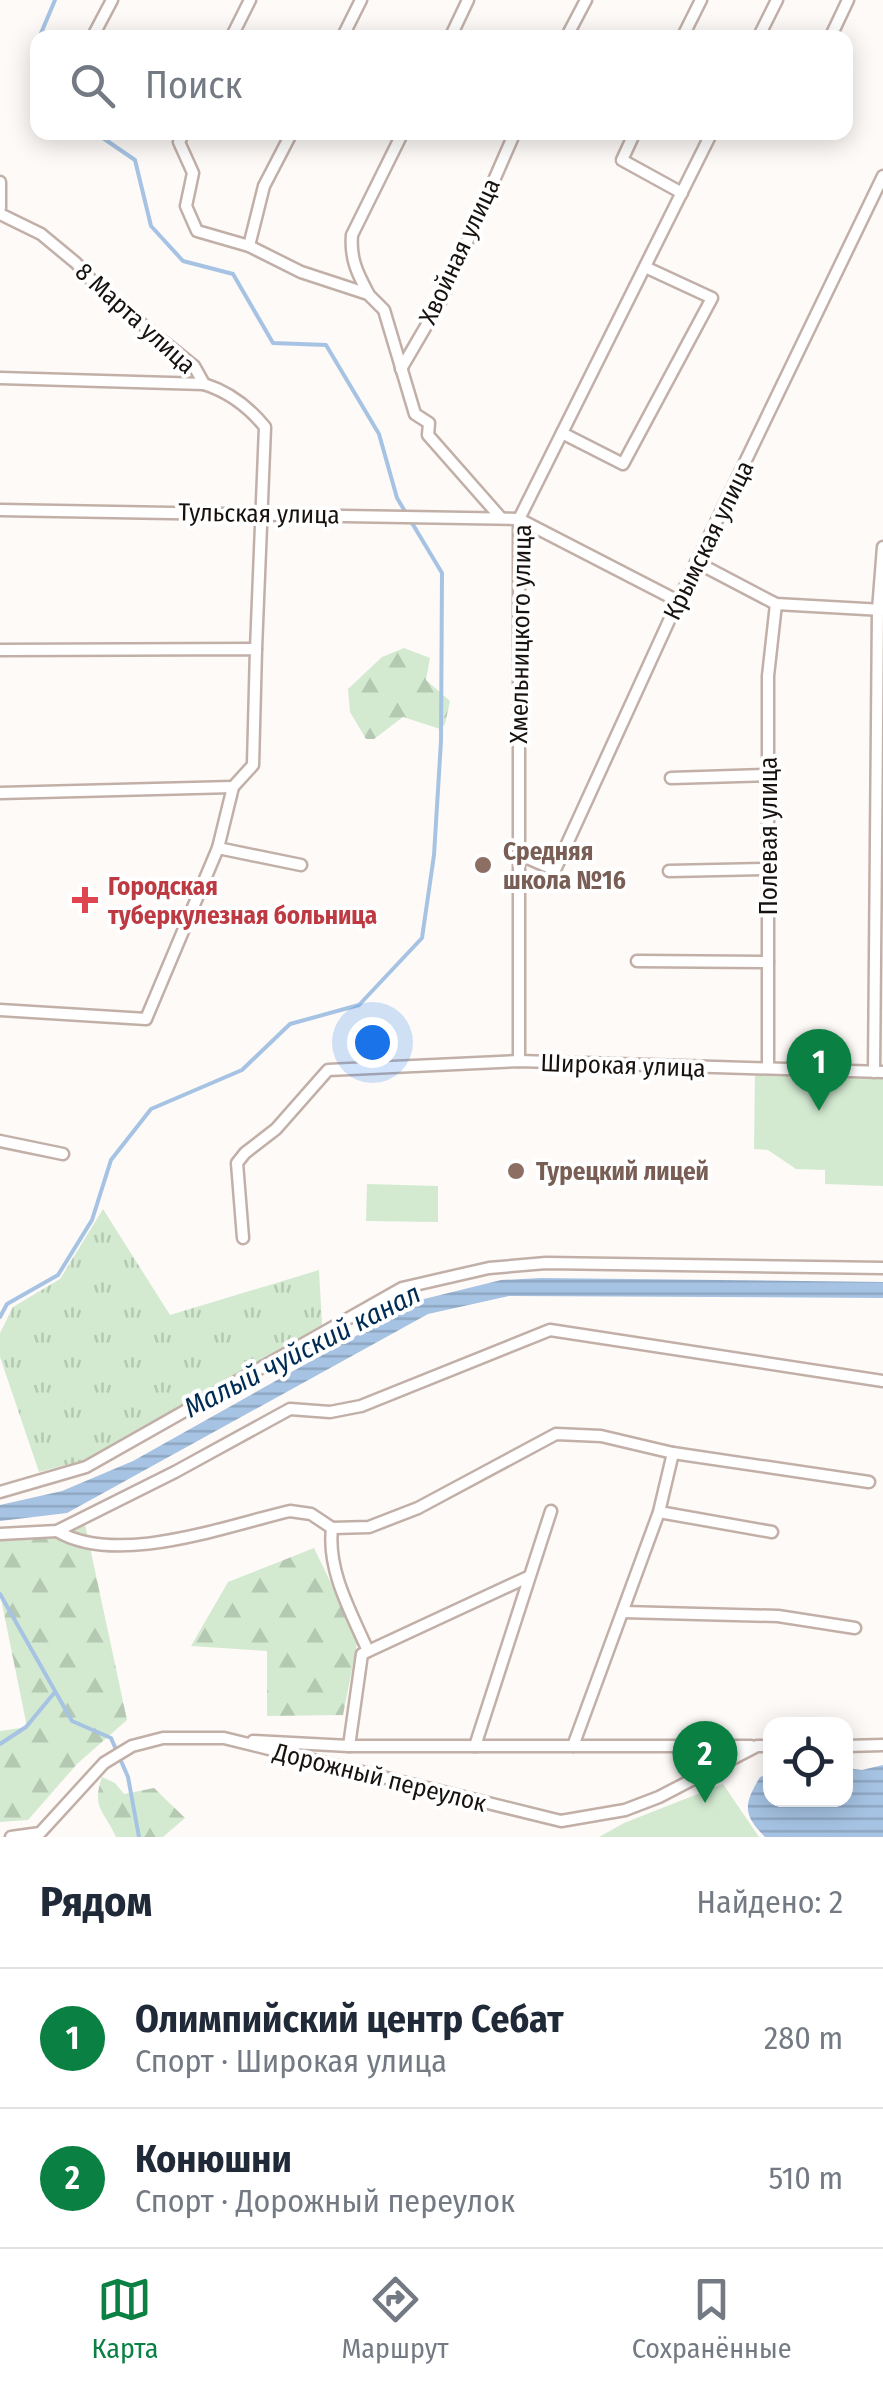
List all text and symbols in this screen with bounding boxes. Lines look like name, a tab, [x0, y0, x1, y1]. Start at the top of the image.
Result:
search box	[30, 30, 853, 140]
icon: search	[65, 58, 120, 113]
text: Поиск	[145, 62, 242, 108]
street label: Хвойная улица	[413, 174, 507, 329]
street label: 8 Марта улица	[69, 257, 202, 380]
street label: Крымская улица	[657, 456, 760, 625]
street label: Тульская улица	[178, 498, 340, 530]
street label: Хмельницкого улица	[504, 524, 538, 744]
street label: Полевая улица	[754, 757, 784, 915]
place label: Средняя школа №16	[503, 837, 626, 896]
marker: Средняя школа №16	[472, 854, 494, 876]
place label: Городская туберкулезная больница	[108, 872, 377, 931]
marker: Городская туберкулезная больница	[72, 887, 98, 913]
your location	[347, 1017, 398, 1068]
pin: 1	[786, 1028, 852, 1111]
street label: Широкая улица	[540, 1048, 706, 1084]
place label: Турецкий лицей	[536, 1157, 709, 1187]
marker: Турецкий лицей	[505, 1160, 527, 1182]
water label: Малый чуйский канал	[178, 1276, 426, 1424]
map controls	[763, 1717, 853, 1807]
button: locate	[763, 1717, 853, 1807]
pin: 2	[672, 1720, 738, 1803]
street label: Дорожный переулок	[269, 1737, 490, 1819]
text: Рядом	[40, 1877, 152, 1927]
text: Найдено: 2	[697, 1883, 843, 1921]
text: Олимпийский центр Себат	[135, 1996, 564, 2042]
text: 1	[66, 2019, 79, 2057]
text: 280 m	[764, 2019, 843, 2057]
text: Спорт · Широкая улица	[135, 2042, 447, 2080]
text: Конюшни	[135, 2136, 292, 2182]
text: 2	[65, 2159, 80, 2197]
text: 510 m	[769, 2159, 843, 2197]
text: Спорт · Дорожный переулок	[135, 2182, 515, 2220]
tab: Карта	[92, 2272, 158, 2365]
tab: Маршрут	[341, 2272, 449, 2365]
tab: Сохранённые	[632, 2272, 791, 2365]

